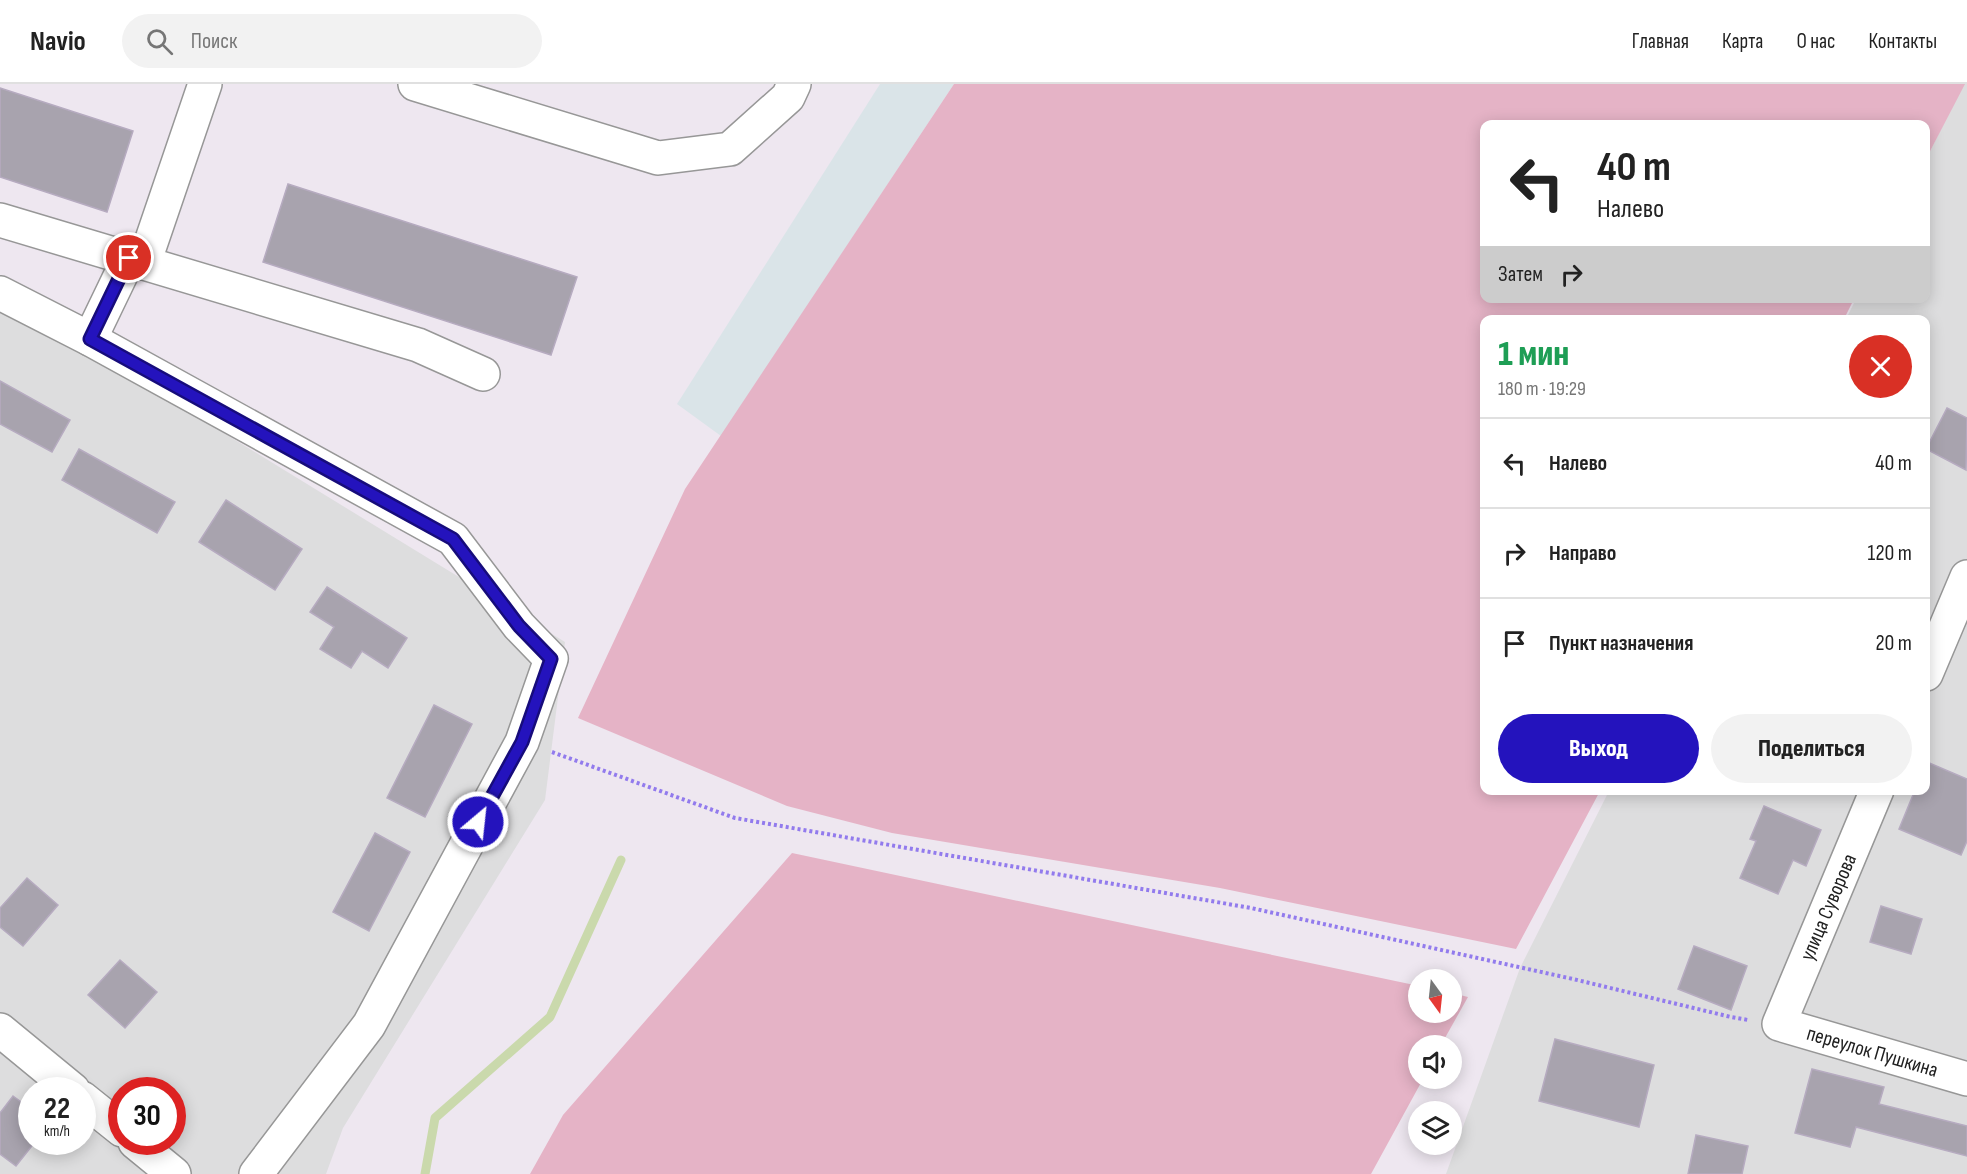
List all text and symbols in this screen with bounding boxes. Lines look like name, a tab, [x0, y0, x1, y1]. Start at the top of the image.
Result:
search box	[122, 14, 542, 68]
text: Navio	[30, 25, 86, 58]
icon: search	[143, 25, 176, 58]
text: Поиск	[191, 28, 237, 55]
text: Главная	[1632, 29, 1689, 54]
text: Карта	[1722, 29, 1763, 54]
text: О нас	[1796, 29, 1835, 54]
text: Контакты	[1868, 29, 1937, 54]
text: 40 m	[1597, 142, 1671, 193]
icon: left	[1498, 144, 1576, 222]
text: Налево	[1597, 193, 1664, 225]
pin	[103, 232, 154, 283]
icon: arrive	[112, 241, 145, 274]
icon: right	[1555, 258, 1588, 291]
text: Затем	[1498, 261, 1543, 288]
text: 1 мин	[1498, 333, 1569, 376]
button: close	[1849, 335, 1912, 398]
text: 180 m · 19:29	[1498, 377, 1586, 401]
icon: left	[1498, 447, 1531, 480]
text: Налево	[1549, 450, 1607, 477]
text: 40 m	[1875, 450, 1912, 477]
icon: right	[1498, 537, 1531, 570]
text: Направо	[1549, 540, 1616, 567]
text: 120 m	[1868, 540, 1912, 567]
icon: arrive	[1498, 627, 1531, 660]
text: Пункт назначения	[1549, 630, 1693, 657]
text: 20 m	[1876, 630, 1912, 657]
button: Выход	[1498, 714, 1699, 783]
button: Поделиться	[1711, 714, 1912, 783]
position arrow	[446, 790, 510, 854]
street label: улица Суворова	[1795, 850, 1862, 964]
north arrow	[1408, 969, 1462, 1023]
map controls	[1408, 969, 1462, 1155]
street label: переулок Пушкина	[1804, 1021, 1941, 1083]
button: sound	[1408, 1035, 1462, 1089]
speed limit sign: 30	[108, 1077, 186, 1155]
text: 22	[44, 1091, 70, 1127]
button: layers	[1408, 1101, 1462, 1155]
text: km/h	[44, 1122, 70, 1141]

